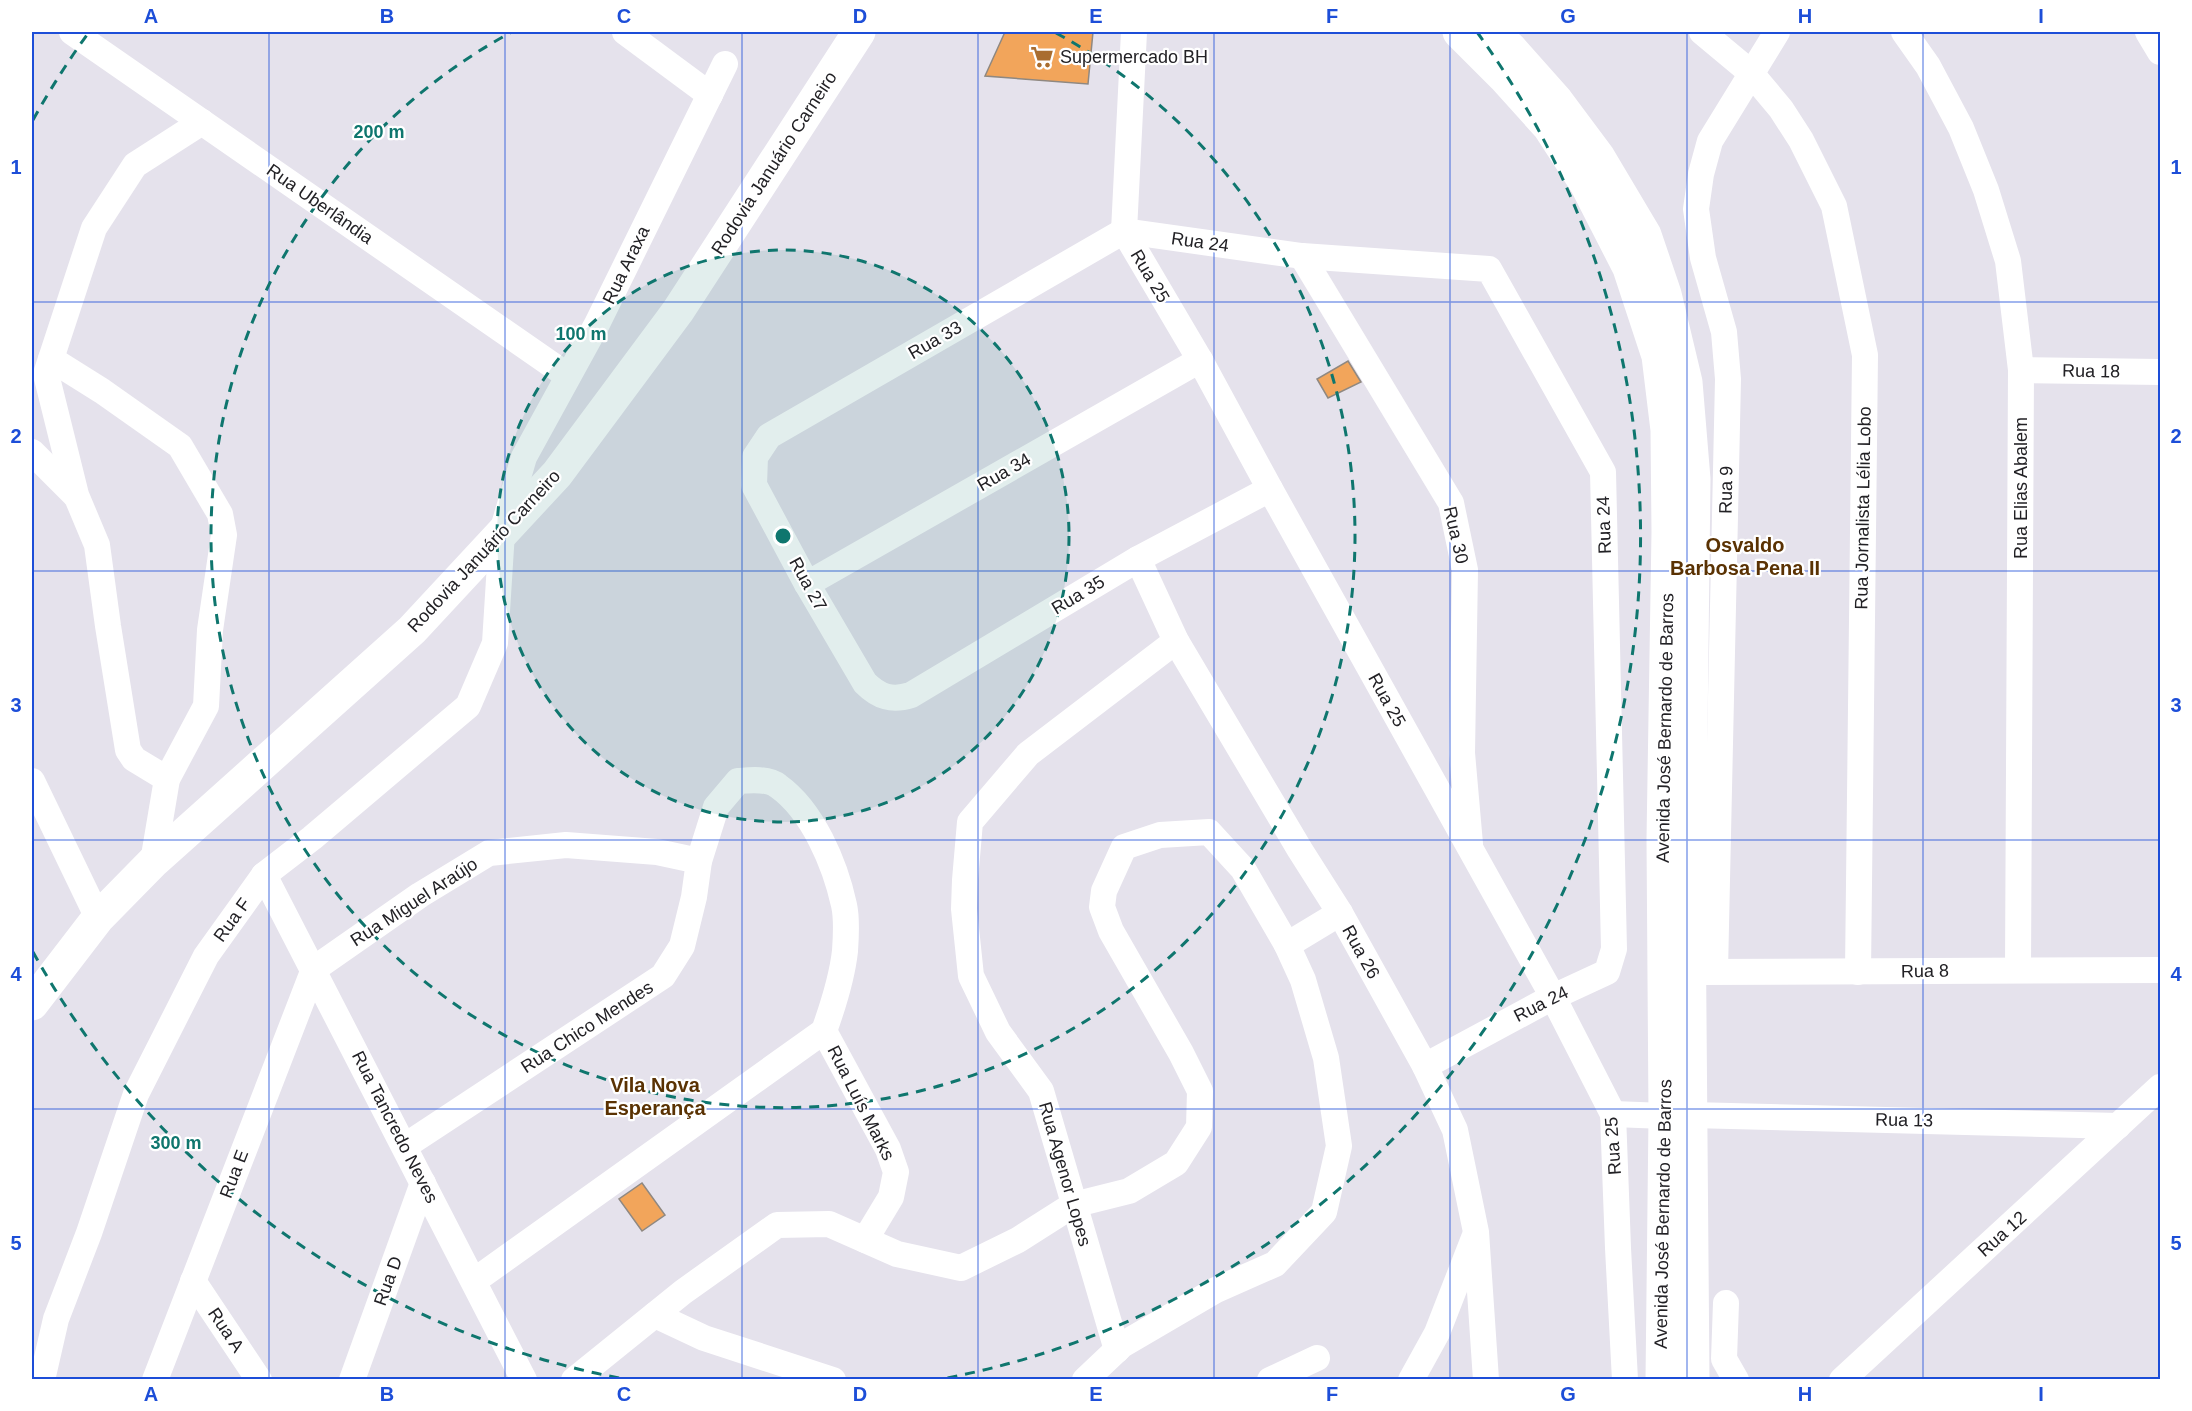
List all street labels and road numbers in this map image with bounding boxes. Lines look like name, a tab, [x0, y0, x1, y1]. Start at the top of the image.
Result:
street label: Rodovia Januário Carneiro	[707, 68, 841, 258]
street label: Rua Uberlândia	[263, 160, 378, 249]
street label: Rua Araxa	[599, 222, 654, 307]
street label: Rua 24	[1170, 228, 1230, 256]
street label: Rua 25	[1126, 246, 1174, 306]
street label: Rua 33	[905, 317, 965, 363]
street label: Rua 18	[2062, 360, 2120, 382]
street label: Rua Jornalista Lélia Lobo	[1851, 406, 1875, 610]
street label: Rua Elias Abalem	[2011, 417, 2031, 559]
street label: Rua 34	[974, 449, 1034, 495]
street label: Rodovia Januário Carneiro	[404, 466, 564, 636]
street label: Rua 9	[1716, 466, 1736, 514]
street label: Rua 24	[1593, 496, 1615, 554]
street label: Rua 30	[1440, 504, 1472, 566]
street label: Rua 27	[785, 554, 831, 614]
street label: Rua 35	[1048, 571, 1108, 619]
street label: Avenida José Bernardo de Barros	[1653, 593, 1677, 863]
street label: Rua 25	[1364, 670, 1410, 730]
street label: Rua Miguel Araújo	[347, 854, 481, 950]
street label: Rua F	[209, 894, 255, 946]
street label: Rua 26	[1338, 922, 1384, 982]
street label: Rua 8	[1901, 961, 1949, 981]
street label: Rua Chico Mendes	[517, 977, 657, 1077]
street label: Rua 24	[1511, 982, 1571, 1026]
street label: Rua Luís Marks	[823, 1042, 899, 1164]
street label: Rua Tancredo Neves	[348, 1048, 442, 1206]
street label: Avenida José Bernardo de Barros	[1651, 1079, 1675, 1349]
street label: Rua Agenor Lopes	[1035, 1100, 1095, 1248]
street label: Rua 13	[1875, 1109, 1933, 1131]
street label: Rua 25	[1601, 1116, 1625, 1176]
street label: Rua E	[216, 1147, 252, 1201]
street label: Rua 12	[1974, 1207, 2030, 1261]
street label: Rua D	[370, 1254, 406, 1308]
street label: Rua A	[204, 1304, 248, 1356]

